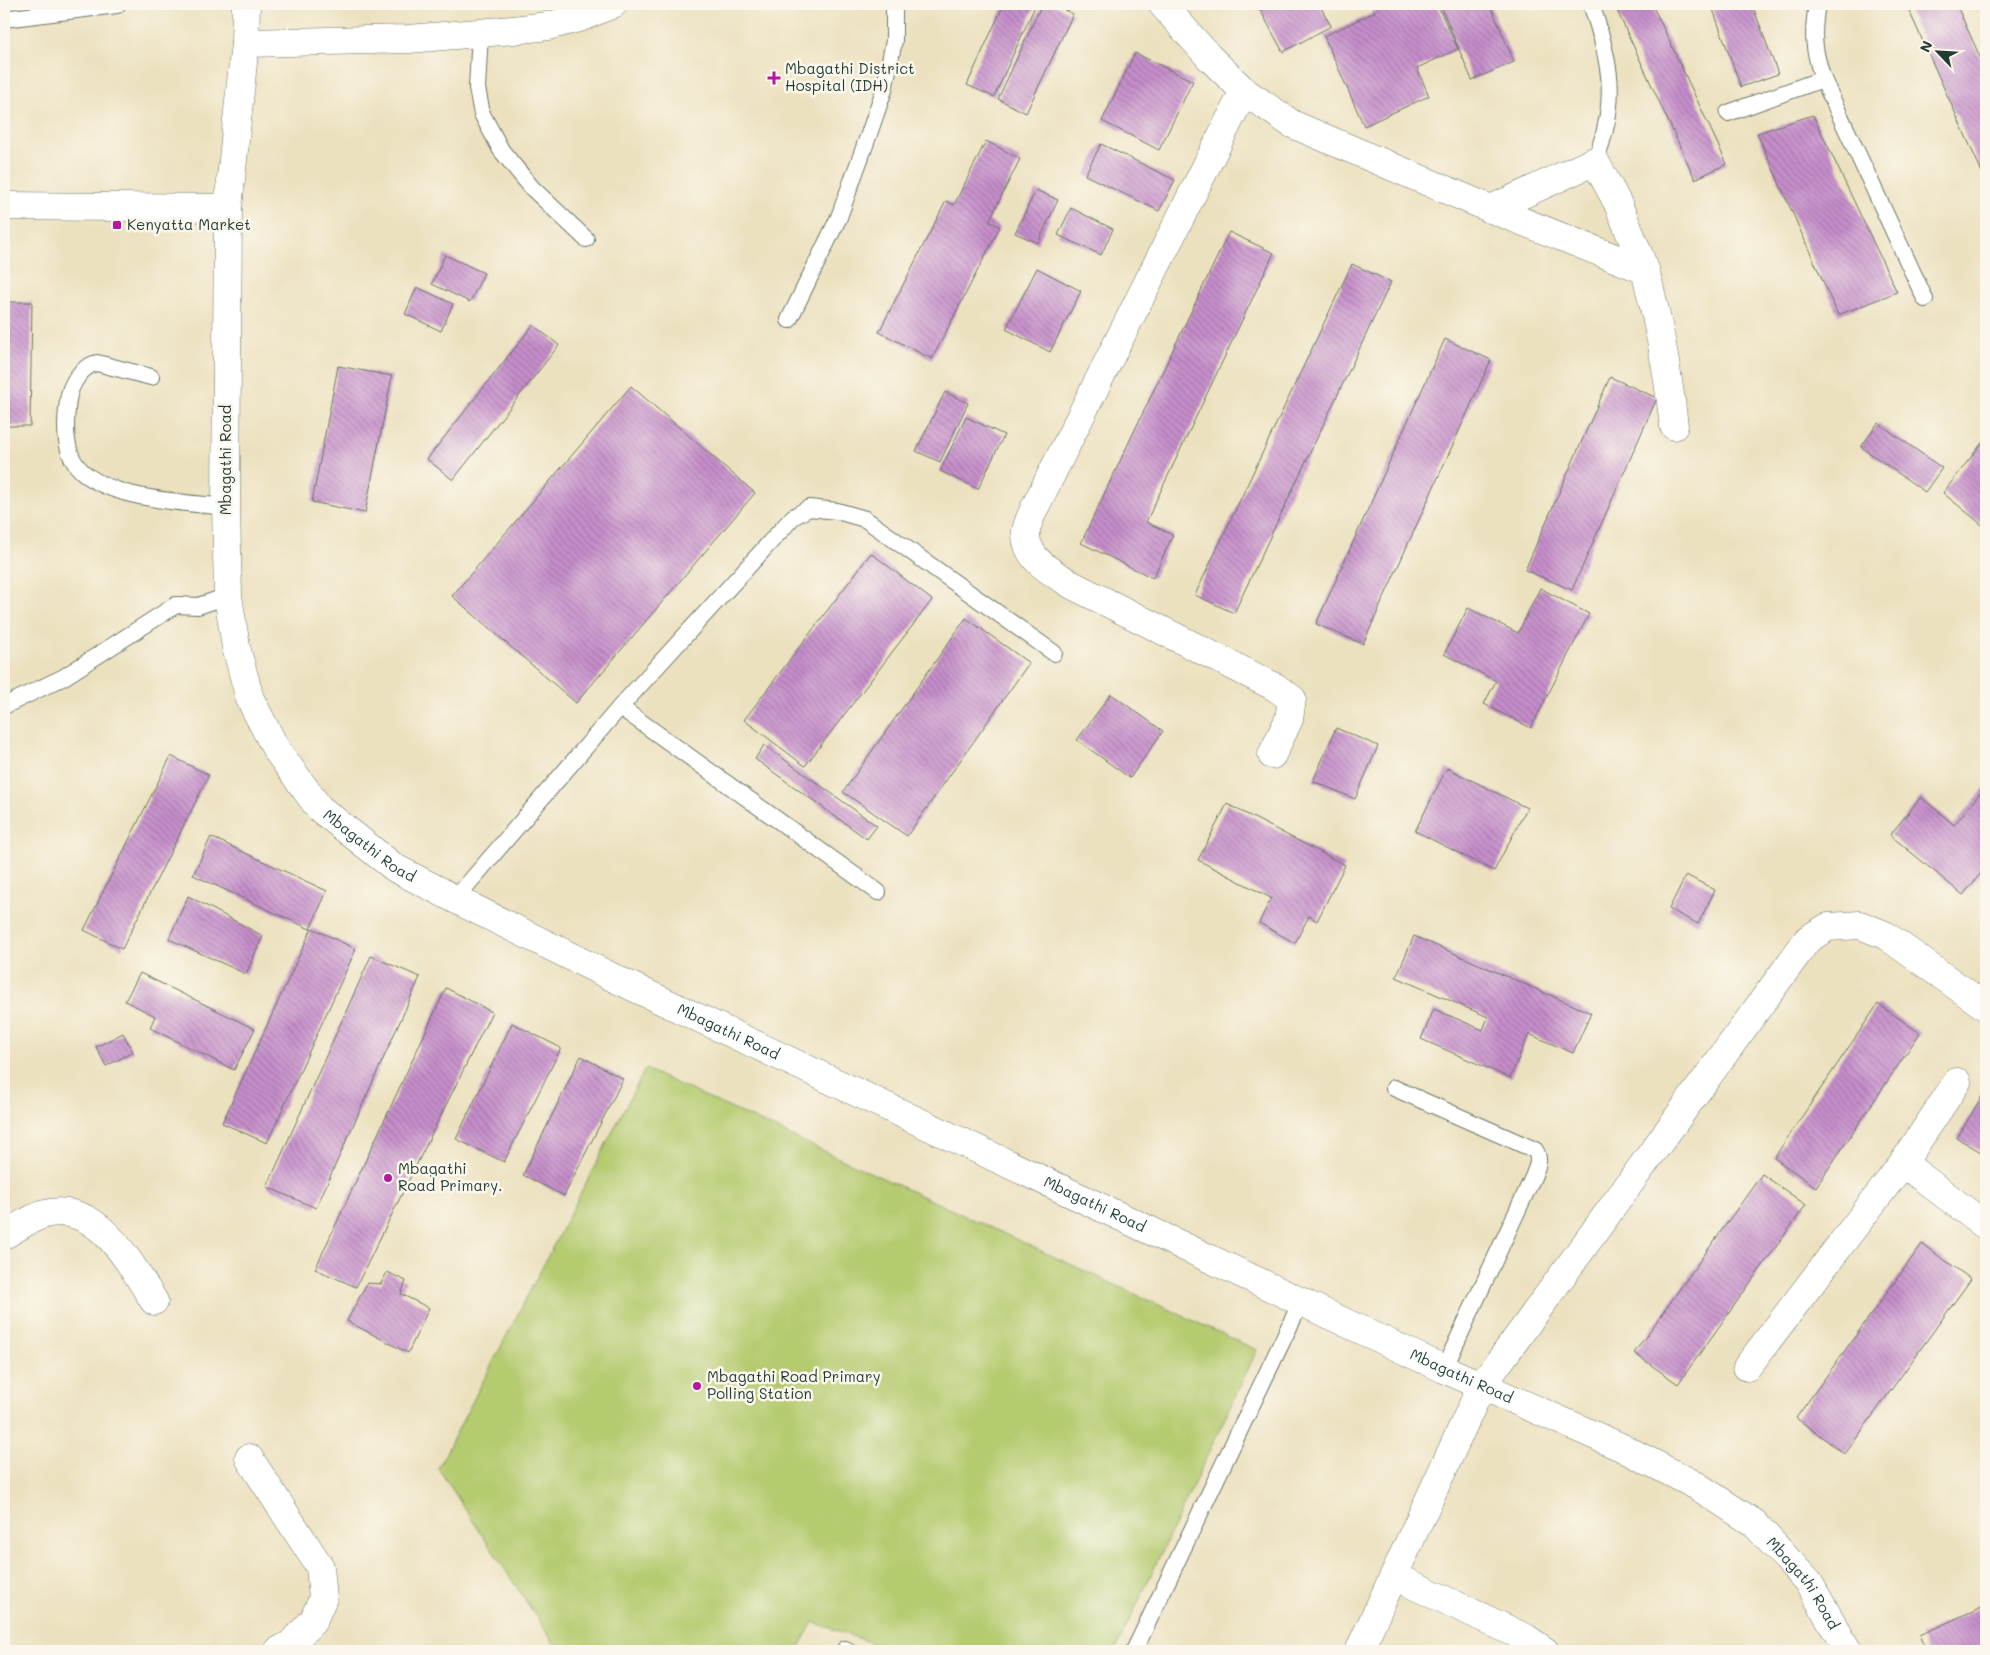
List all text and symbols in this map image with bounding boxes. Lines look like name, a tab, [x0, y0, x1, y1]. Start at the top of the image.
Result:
north arrow	[1912, 28, 1962, 78]
text: N	[1915, 37, 1937, 55]
place label: Mbagathi District Hospital (IDH)	[785, 58, 915, 95]
marker: Mbagathi District Hospital (IDH)	[767, 71, 781, 85]
place label: Kenyatta Market	[127, 214, 251, 234]
marker: Kenyatta Market	[111, 219, 123, 231]
street label: Mbagathi Road	[215, 405, 235, 515]
street label: Mbagathi Road	[320, 804, 419, 886]
street label: Mbagathi Road	[674, 998, 783, 1064]
place label: Mbagathi Road Primary.	[398, 1158, 503, 1195]
street label: Mbagathi Road	[1041, 1171, 1149, 1236]
marker: Mbagathi Road Primary.	[382, 1172, 394, 1184]
street label: Mbagathi Road	[1407, 1343, 1516, 1407]
place label: Mbagathi Road Primary Polling Station	[707, 1366, 881, 1403]
marker: Mbagathi Road Primary Polling Station	[691, 1380, 703, 1392]
street label: Mbagathi Road	[1763, 1532, 1844, 1633]

